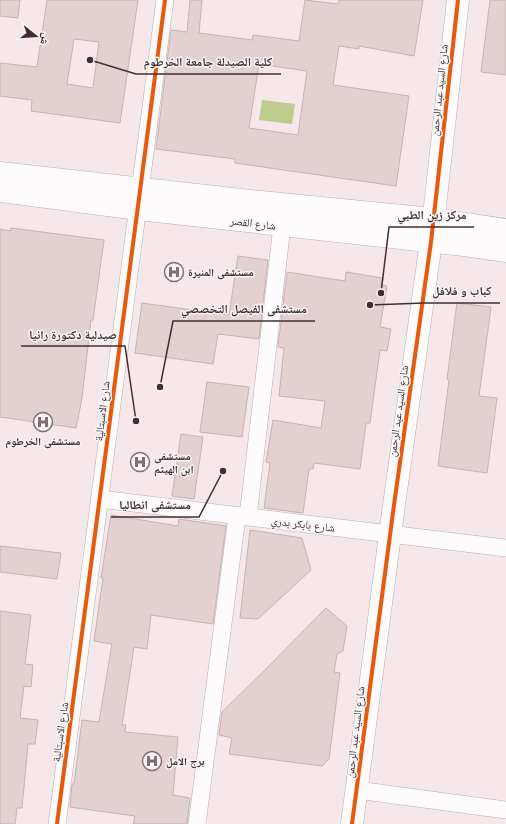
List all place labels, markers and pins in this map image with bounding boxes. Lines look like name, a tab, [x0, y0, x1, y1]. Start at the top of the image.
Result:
callout: كلية الصيدلة جامعة الخرطوم	[136, 50, 281, 74]
callout: مركز زين الطبي	[389, 203, 474, 227]
hospital icon: مستشفى المنيرة	[163, 261, 185, 283]
place label: مستشفى المنيرة	[188, 264, 254, 280]
callout: كباب و فلافل	[424, 279, 500, 303]
callout: مستشفى الفيصل التخصصي	[173, 297, 315, 321]
callout: صيدلية دكتورة رانيا	[21, 322, 125, 346]
hospital icon: مستشفى الخرطوم	[32, 411, 54, 433]
place label: مستشفى الخرطوم	[5, 433, 81, 449]
place label: مستشفى ابن الهيثم	[154, 448, 194, 477]
hospital icon: مستشفى ابن الهيثم	[129, 451, 151, 473]
callout: مستشفى انطاليا	[111, 493, 199, 517]
hospital icon: برج الامل	[141, 750, 163, 772]
place label: برج الامل	[166, 753, 205, 769]

